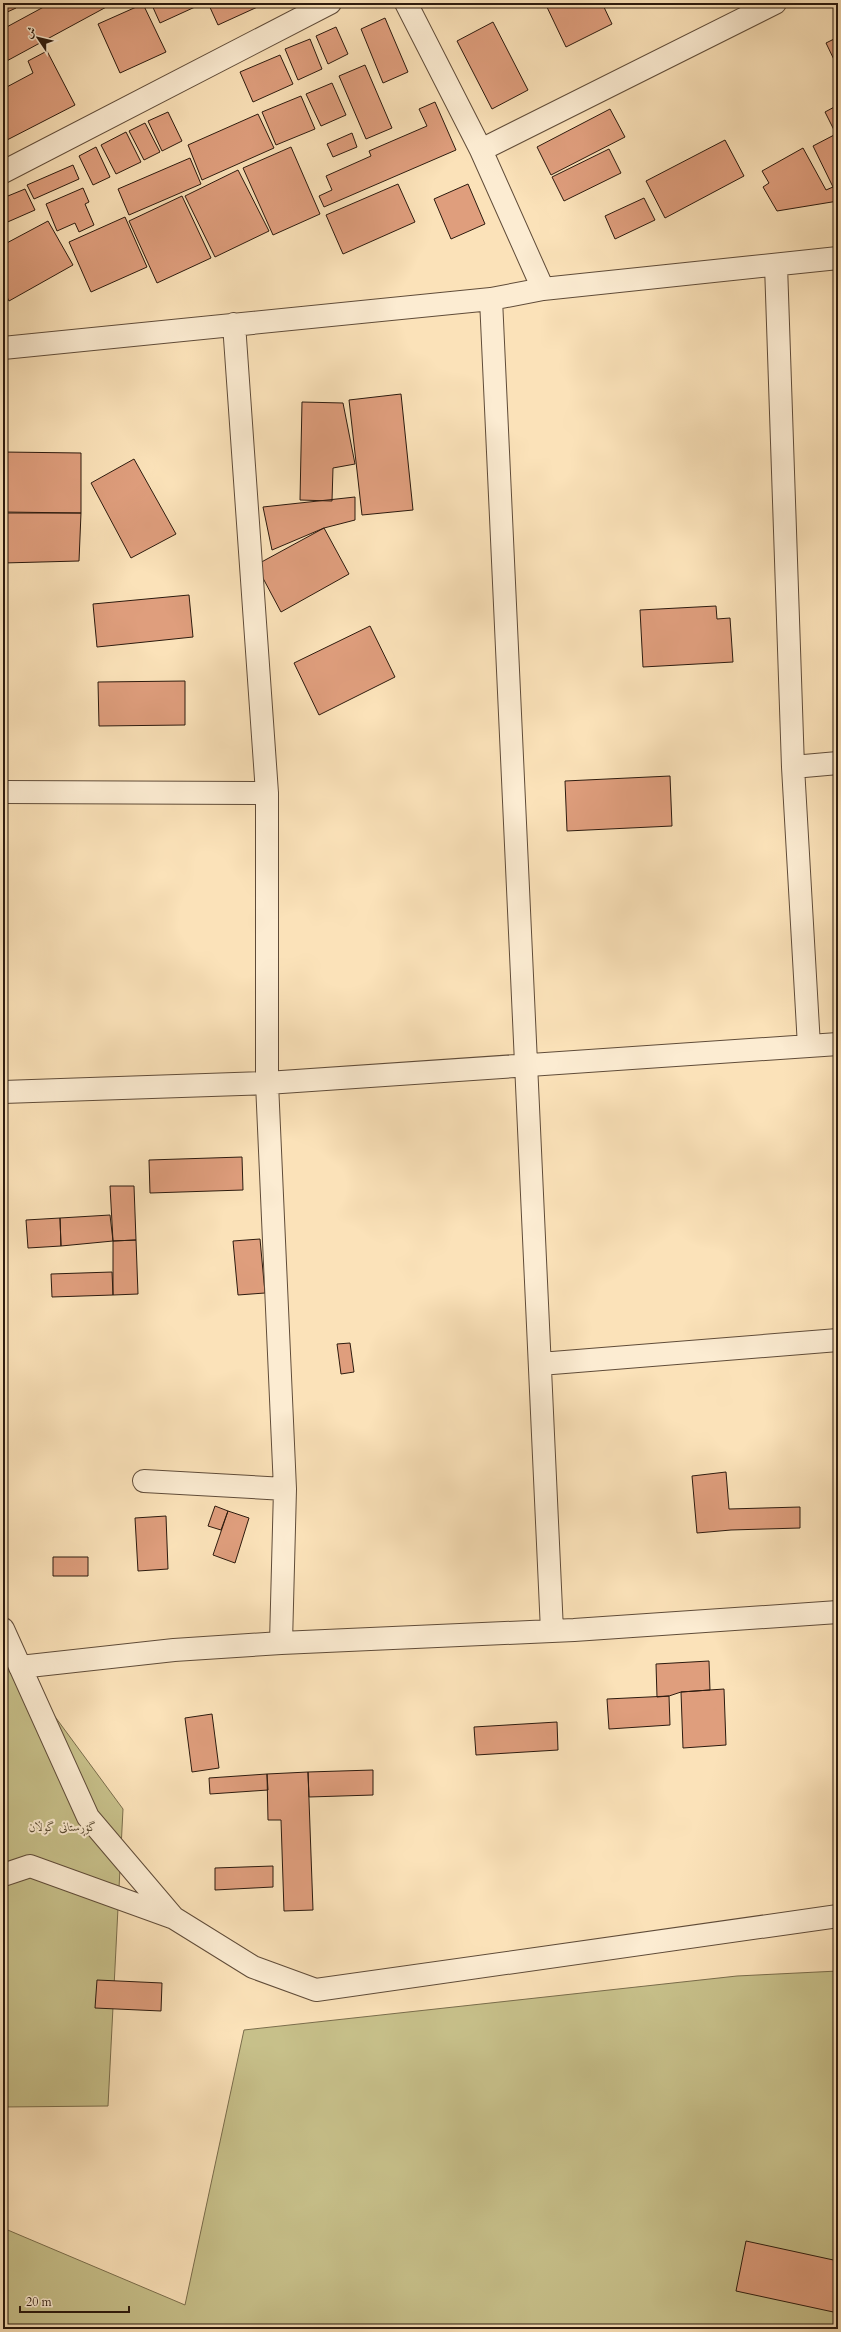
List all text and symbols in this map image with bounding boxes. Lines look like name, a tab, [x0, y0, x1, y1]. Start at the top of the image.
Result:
north arrow	[18, 18, 58, 58]
text: ش	[21, 24, 40, 41]
park label: گۆڕستانی گوڵان	[29, 1819, 97, 1837]
scale bar	[20, 2288, 129, 2314]
text: 20 m	[26, 2294, 53, 2310]

